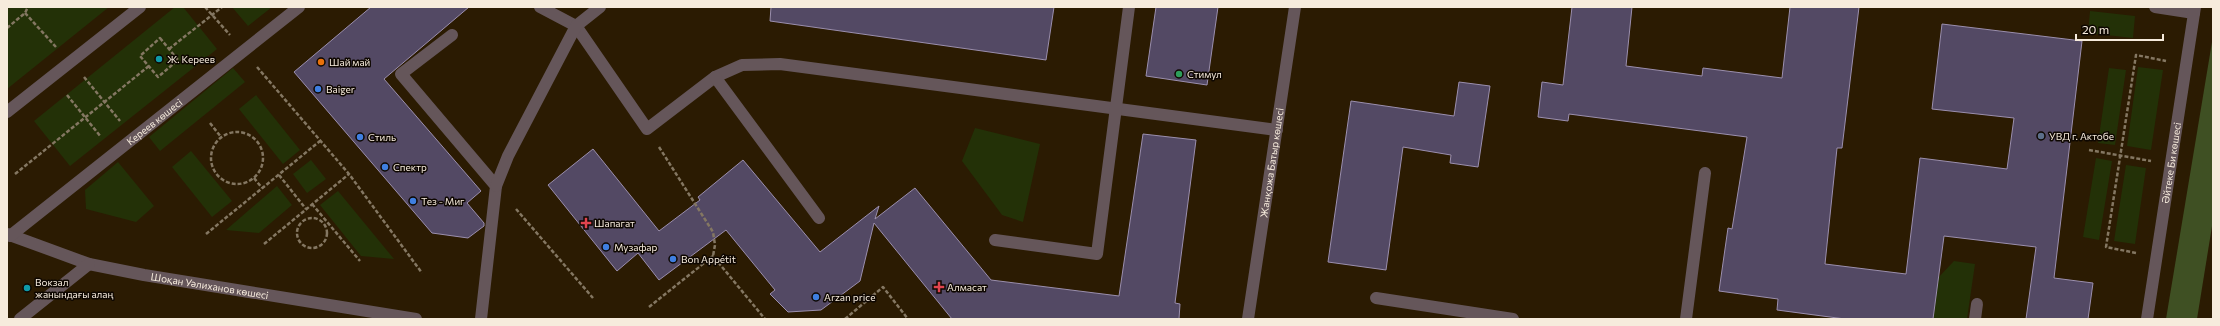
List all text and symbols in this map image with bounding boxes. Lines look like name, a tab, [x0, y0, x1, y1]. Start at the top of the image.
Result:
scale bar	[2076, 16, 2163, 42]
text: 20 m	[2082, 22, 2109, 36]
place label: Ж. Кереев	[167, 53, 215, 65]
marker: Ж. Кереев	[154, 54, 164, 64]
place label: Шай май	[329, 56, 370, 68]
marker: Шай май	[316, 57, 326, 67]
place label: Стимул	[1187, 68, 1222, 80]
marker: Стимул	[1174, 69, 1184, 79]
place label: Baiger	[326, 83, 355, 95]
marker: Baiger	[313, 84, 323, 94]
street label: Кереев көшесі	[124, 96, 184, 147]
street label: Жанқожа Батыр көшесі	[1257, 107, 1286, 219]
street label: Әйтеке Би көшесі	[2159, 121, 2183, 204]
place label: УВД г. Актобе	[2049, 130, 2114, 142]
place label: Стиль	[368, 131, 396, 143]
marker: УВД г. Актобе	[2036, 131, 2046, 141]
marker: Стиль	[355, 132, 365, 142]
place label: Спектр	[393, 161, 427, 173]
marker: Спектр	[380, 162, 390, 172]
place label: Тез - Миг	[421, 195, 465, 207]
marker: Тез - Миг	[408, 196, 418, 206]
place label: Шапагат	[594, 217, 635, 229]
marker: Шапагат	[581, 218, 591, 228]
place label: Музафар	[614, 241, 658, 253]
marker: Музафар	[601, 242, 611, 252]
place label: Bon Appétit	[681, 253, 736, 265]
marker: Bon Appétit	[668, 254, 678, 264]
street label: Шоқан Уәлиханов көшесі	[150, 270, 269, 301]
place label: Вокзал жанындағы алаң	[35, 276, 114, 300]
place label: Алмасат	[947, 281, 987, 293]
marker: Алмасат	[934, 282, 944, 292]
marker: Вокзал жанындағы алаң	[22, 283, 32, 293]
place label: Arzan price	[824, 291, 875, 303]
marker: Arzan price	[811, 292, 821, 302]

